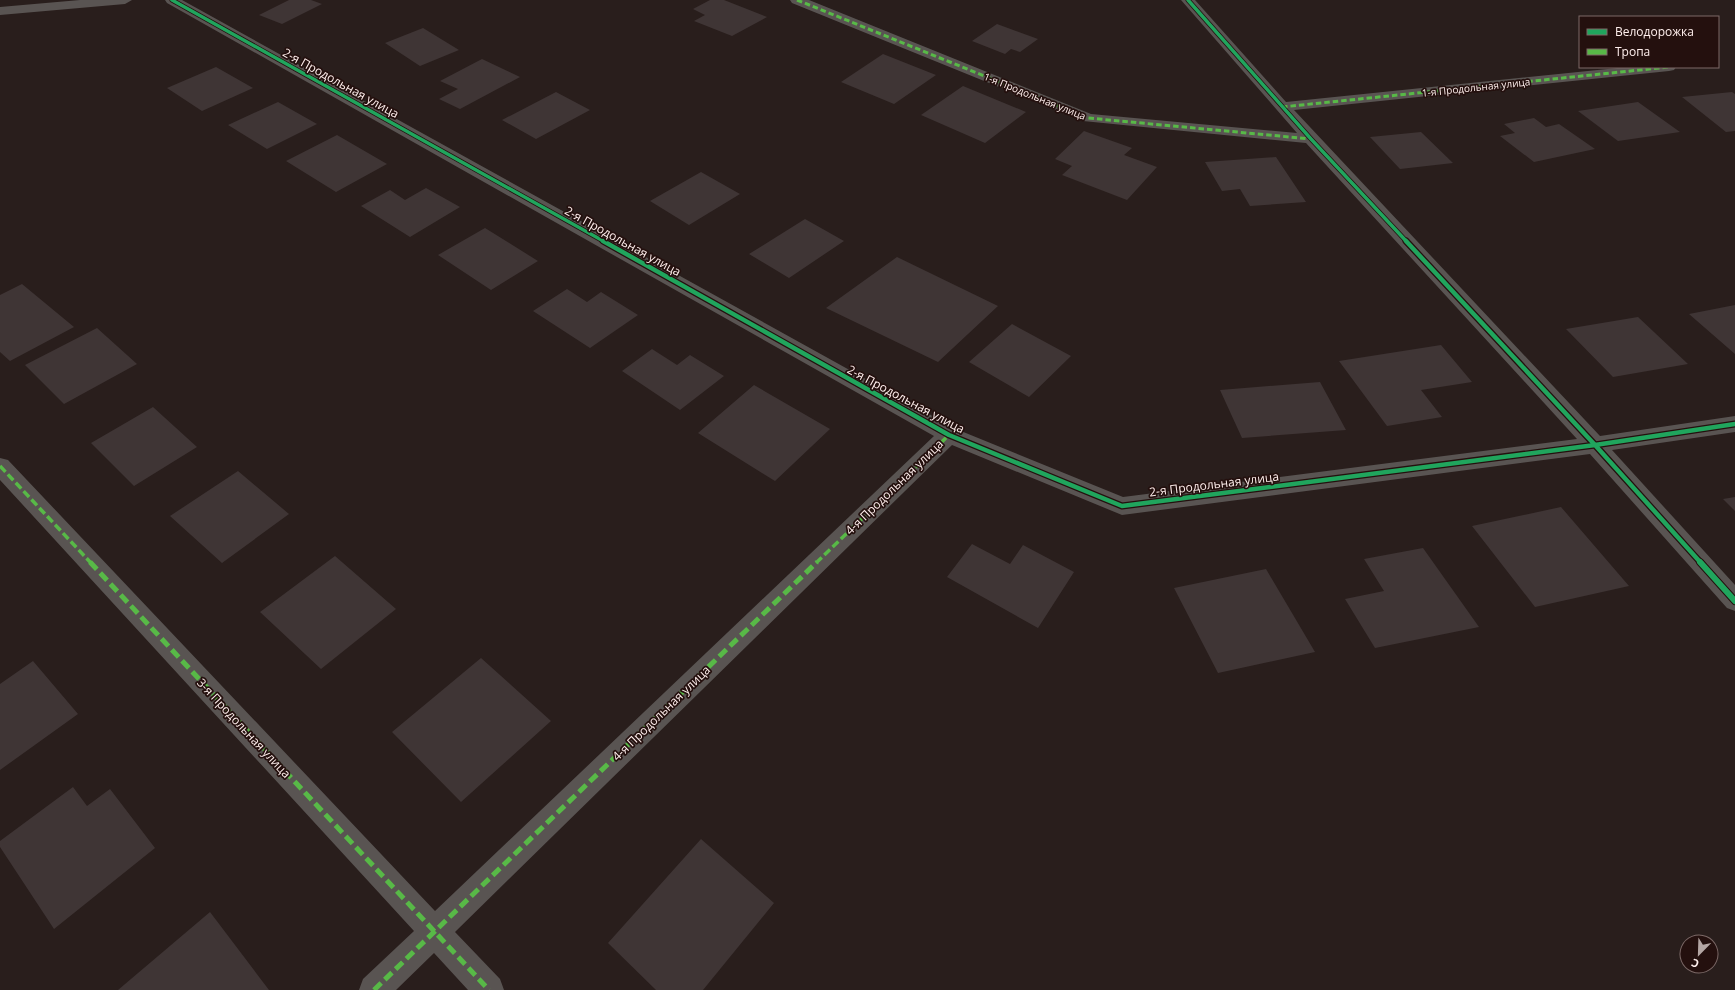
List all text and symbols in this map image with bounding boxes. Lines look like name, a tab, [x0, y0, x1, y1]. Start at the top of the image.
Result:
legend	[1579, 16, 1719, 68]
text: Велодорожка	[1615, 23, 1694, 40]
text: Тропа	[1615, 43, 1650, 60]
street label: 2-я Продольная улица	[280, 44, 402, 122]
street label: 1-я Продольная улица	[982, 69, 1088, 123]
street label: 1-я Продольная улица	[1421, 74, 1531, 100]
street label: 2-я Продольная улица	[562, 202, 684, 280]
street label: 2-я Продольная улица	[844, 361, 968, 437]
street label: 4-я Продольная улица	[841, 436, 947, 538]
street label: 2-я Продольная улица	[1148, 468, 1280, 500]
street label: 4-я Продольная улица	[608, 662, 714, 764]
street label: 3-я Продольная улица	[193, 674, 295, 782]
north arrow	[1679, 934, 1719, 974]
text: С	[1689, 955, 1701, 972]

